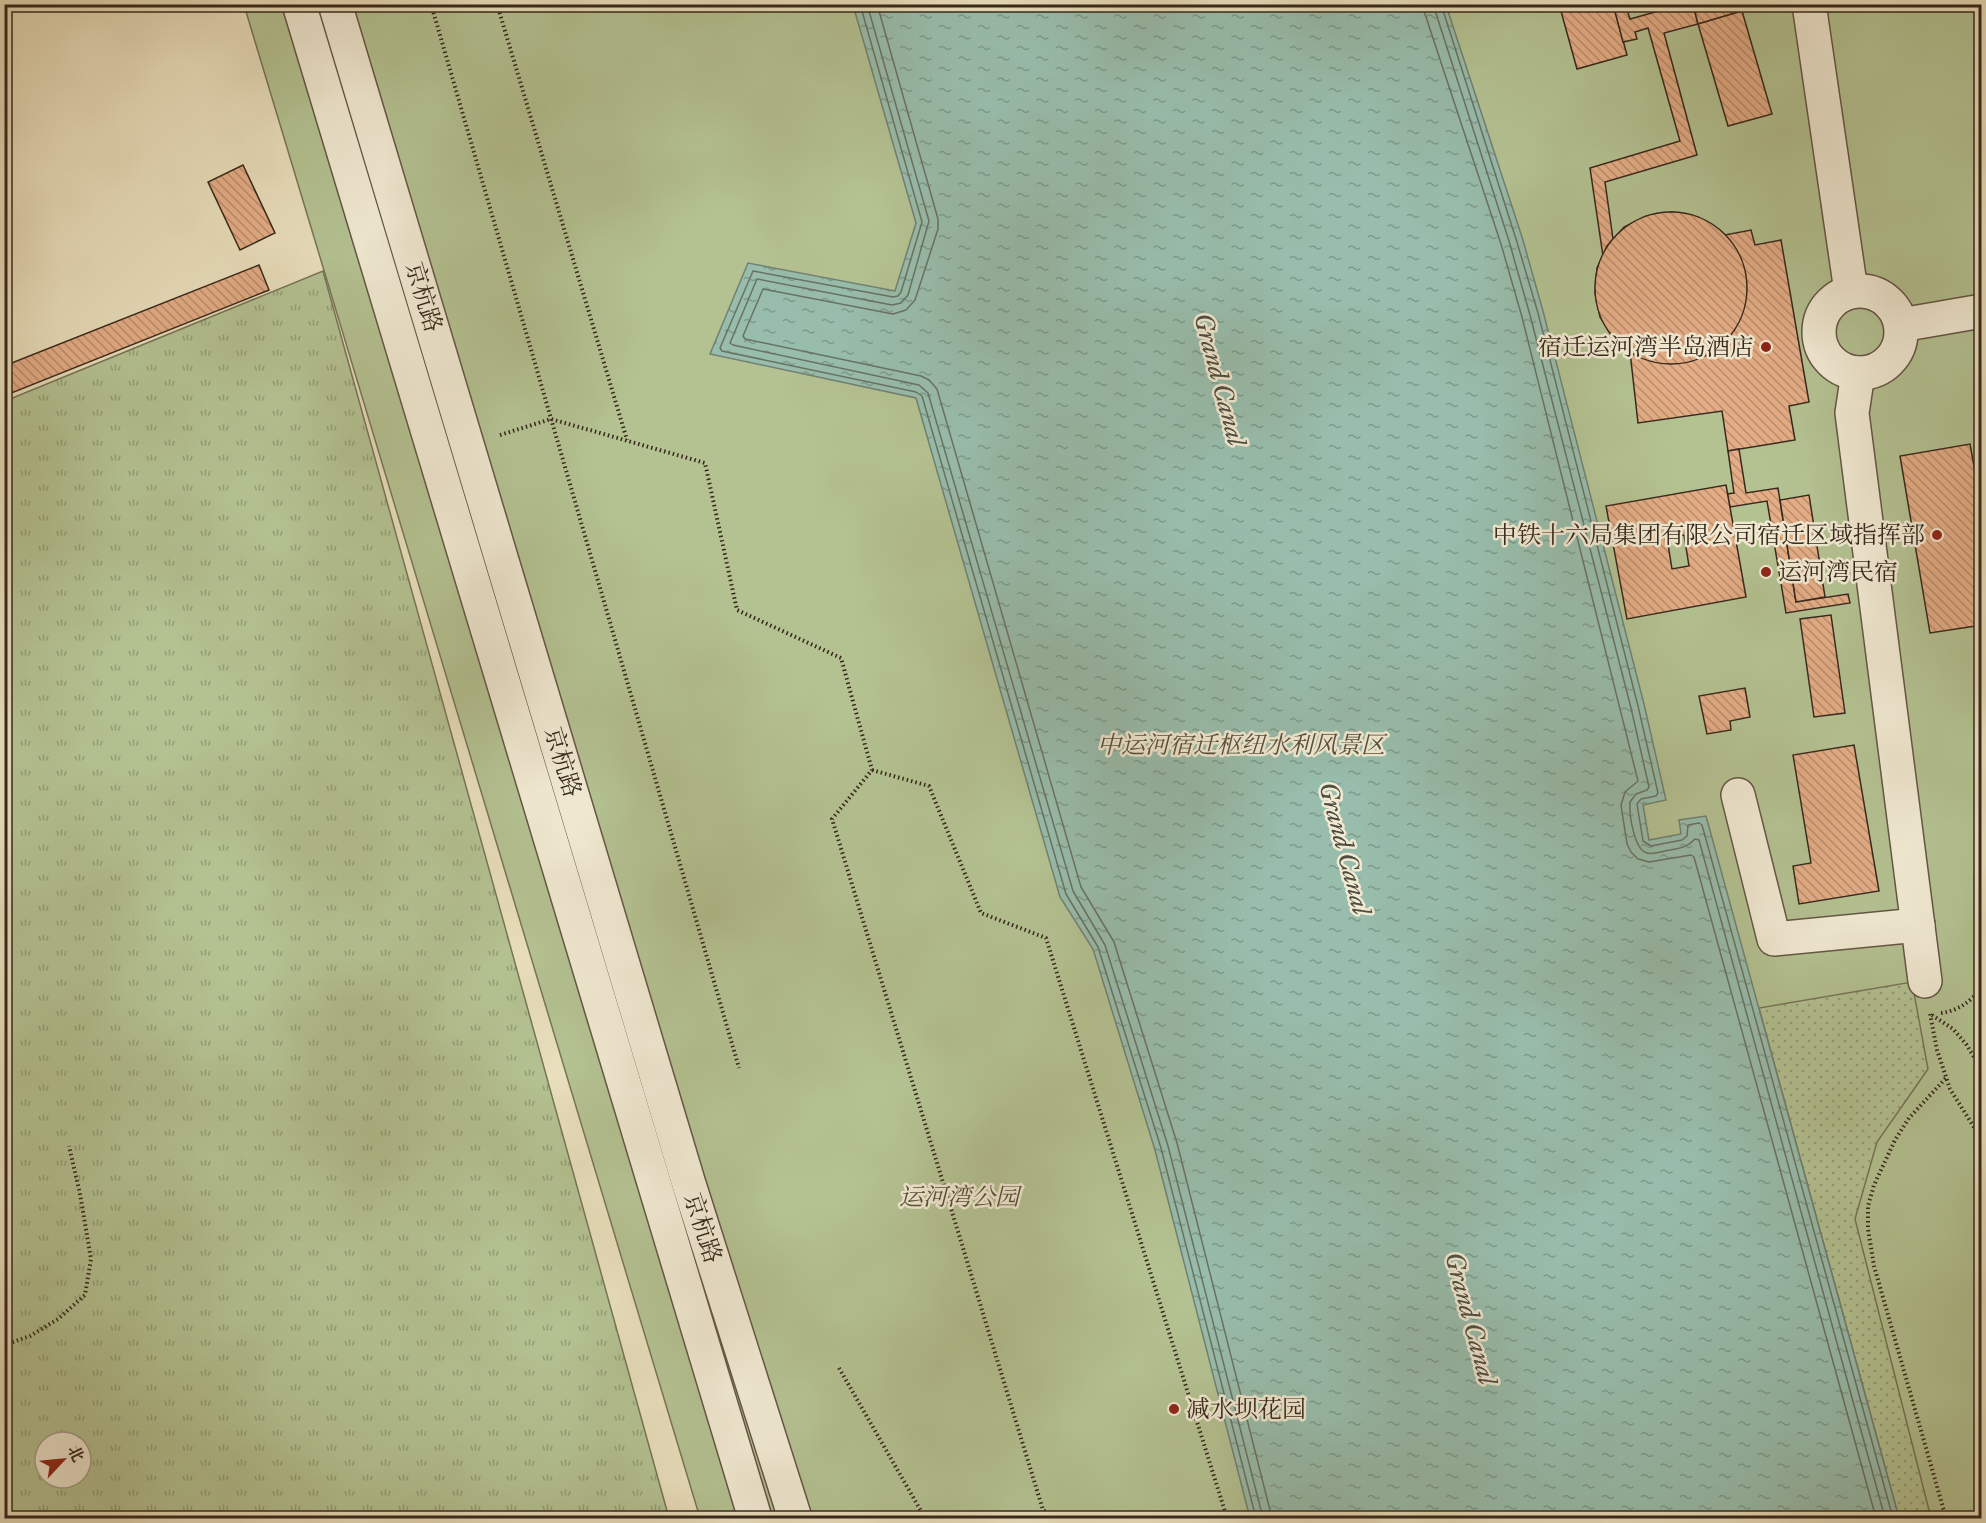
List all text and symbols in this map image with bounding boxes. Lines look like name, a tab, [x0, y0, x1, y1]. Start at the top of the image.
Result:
street label: 京杭路	[399, 258, 449, 336]
water label: Grand Canal	[1187, 309, 1254, 451]
place label: 宿迁运河湾半岛酒店	[1538, 332, 1754, 362]
marker: 宿迁运河湾半岛酒店	[1759, 340, 1773, 354]
place label: 中铁十六局集团有限公司宿迁区域指挥部	[1493, 520, 1925, 550]
marker: 中铁十六局集团有限公司宿迁区域指挥部	[1930, 528, 1944, 542]
place label: 运河湾民宿	[1778, 557, 1898, 587]
marker: 运河湾民宿	[1759, 565, 1773, 579]
street label: 京杭路	[538, 723, 588, 801]
park label: 中运河宿迁枢纽水利风景区	[1097, 730, 1388, 760]
water label: Grand Canal	[1312, 778, 1379, 920]
park label: 运河湾公园	[899, 1182, 1023, 1212]
street label: 京杭路	[678, 1189, 728, 1267]
water label: Grand Canal	[1438, 1248, 1505, 1390]
place label: 减水坝花园	[1186, 1394, 1306, 1424]
marker: 减水坝花园	[1167, 1402, 1181, 1416]
north arrow	[33, 1430, 93, 1490]
text: 北	[64, 1442, 88, 1465]

